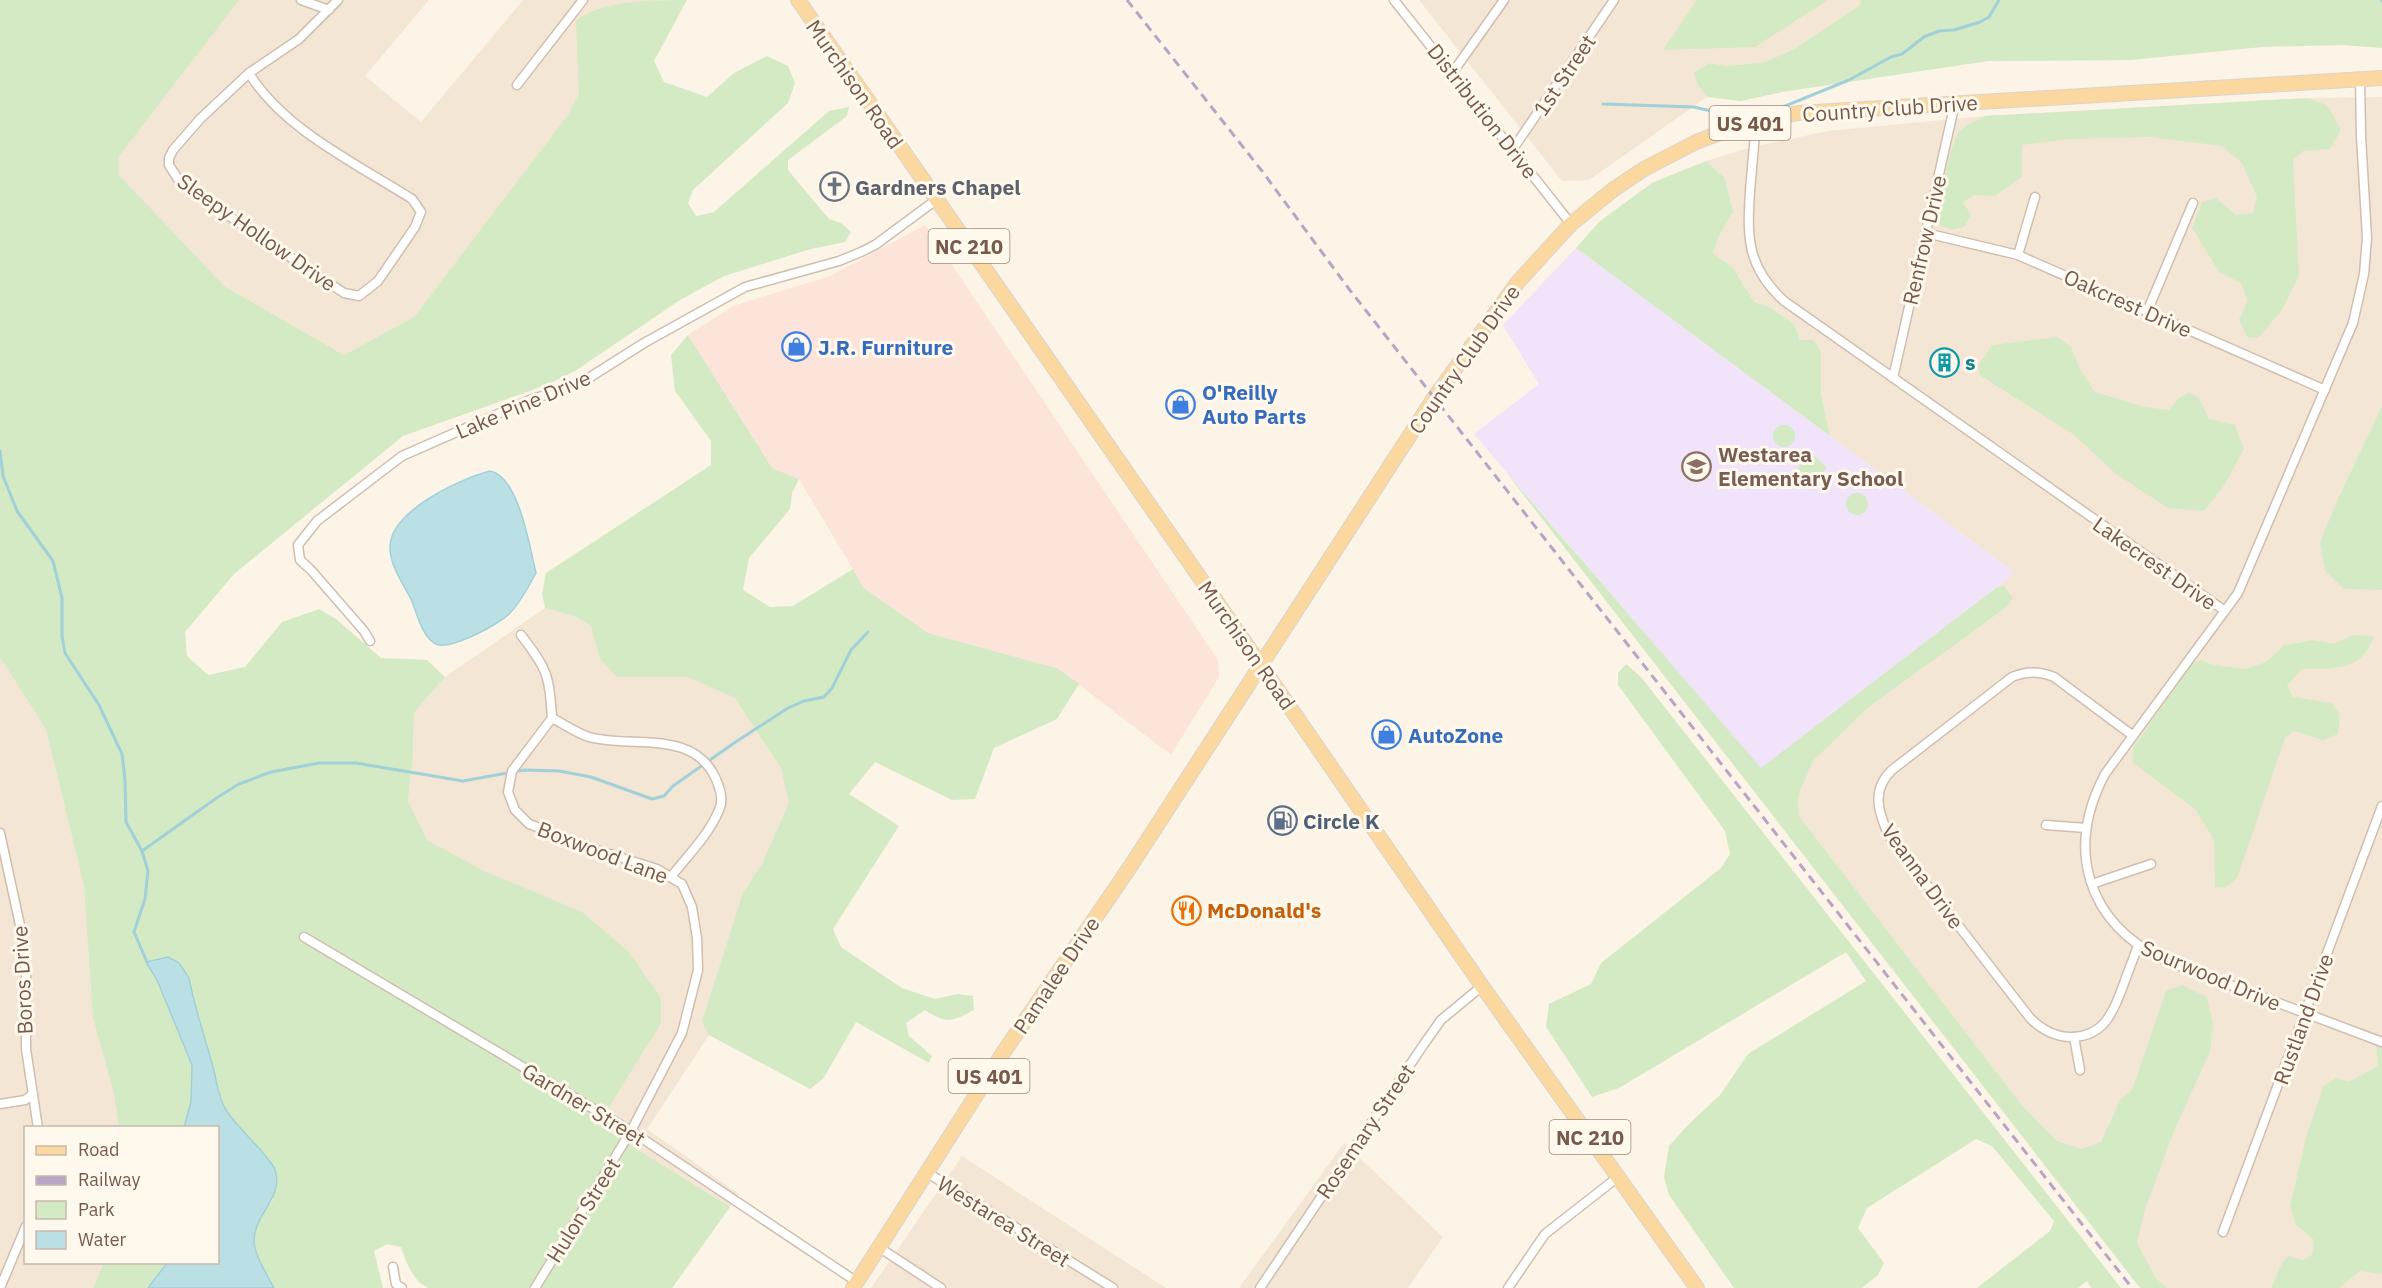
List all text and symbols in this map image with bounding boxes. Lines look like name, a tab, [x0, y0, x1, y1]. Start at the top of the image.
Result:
street label: Murchison Road	[800, 14, 910, 154]
street label: 1st Street	[1526, 29, 1602, 121]
street label: Distribution Drive	[1422, 38, 1544, 184]
street label: Country Club Drive	[1801, 88, 1979, 128]
road number: US 401	[1710, 106, 1790, 140]
street label: Sleepy Hollow Drive	[172, 167, 342, 297]
church icon: Gardners Chapel	[818, 171, 850, 203]
street label: Renfrow Drive	[1895, 172, 1953, 308]
place label: Gardners Chapel	[855, 173, 1021, 201]
road number: NC 210	[928, 229, 1010, 263]
street label: Oakcrest Drive	[2059, 262, 2197, 344]
street label: Country Club Drive	[1402, 279, 1526, 439]
shop icon: J.R. Furniture	[781, 331, 813, 363]
place label: J.R. Furniture	[818, 333, 954, 361]
building icon: s	[1928, 346, 1960, 378]
place label: s	[1965, 348, 1976, 376]
street label: Lake Pine Drive	[451, 363, 595, 445]
place label: O'Reilly Auto Parts	[1202, 378, 1306, 430]
shop icon: O'Reilly Auto Parts	[1165, 388, 1197, 420]
place label: Westarea Elementary School	[1718, 440, 1903, 492]
school or university icon: Westarea Elementary School	[1681, 450, 1713, 482]
street label: Lakecrest Drive	[2088, 510, 2222, 616]
street label: Murchison Road	[1192, 575, 1302, 715]
shop icon: AutoZone	[1371, 719, 1403, 751]
place label: AutoZone	[1408, 721, 1504, 749]
fuel station icon: Circle K	[1266, 805, 1298, 837]
place label: Circle K	[1303, 807, 1380, 835]
street label: Boxwood Lane	[534, 814, 672, 890]
street label: Veanna Drive	[1875, 818, 1971, 934]
restaurant icon: McDonald's	[1170, 894, 1202, 926]
place label: McDonald's	[1207, 896, 1321, 924]
street label: Pamalee Drive	[1006, 911, 1106, 1039]
street label: Boros Drive	[5, 925, 39, 1035]
street label: Sourwood Drive	[2137, 933, 2285, 1017]
street label: Rustland Drive	[2266, 950, 2340, 1088]
street label: Gardner Street	[517, 1056, 651, 1152]
street label: Rosemary Street	[1309, 1058, 1421, 1204]
road number: US 401	[948, 1059, 1030, 1093]
road number: NC 210	[1550, 1120, 1630, 1154]
legend	[24, 1126, 219, 1264]
text: Road	[78, 1138, 119, 1161]
street label: Hulon Street	[540, 1152, 626, 1268]
text: Railway	[78, 1168, 140, 1191]
street label: Westarea Street	[932, 1169, 1076, 1273]
text: Park	[78, 1198, 115, 1221]
text: Water	[78, 1228, 127, 1251]

